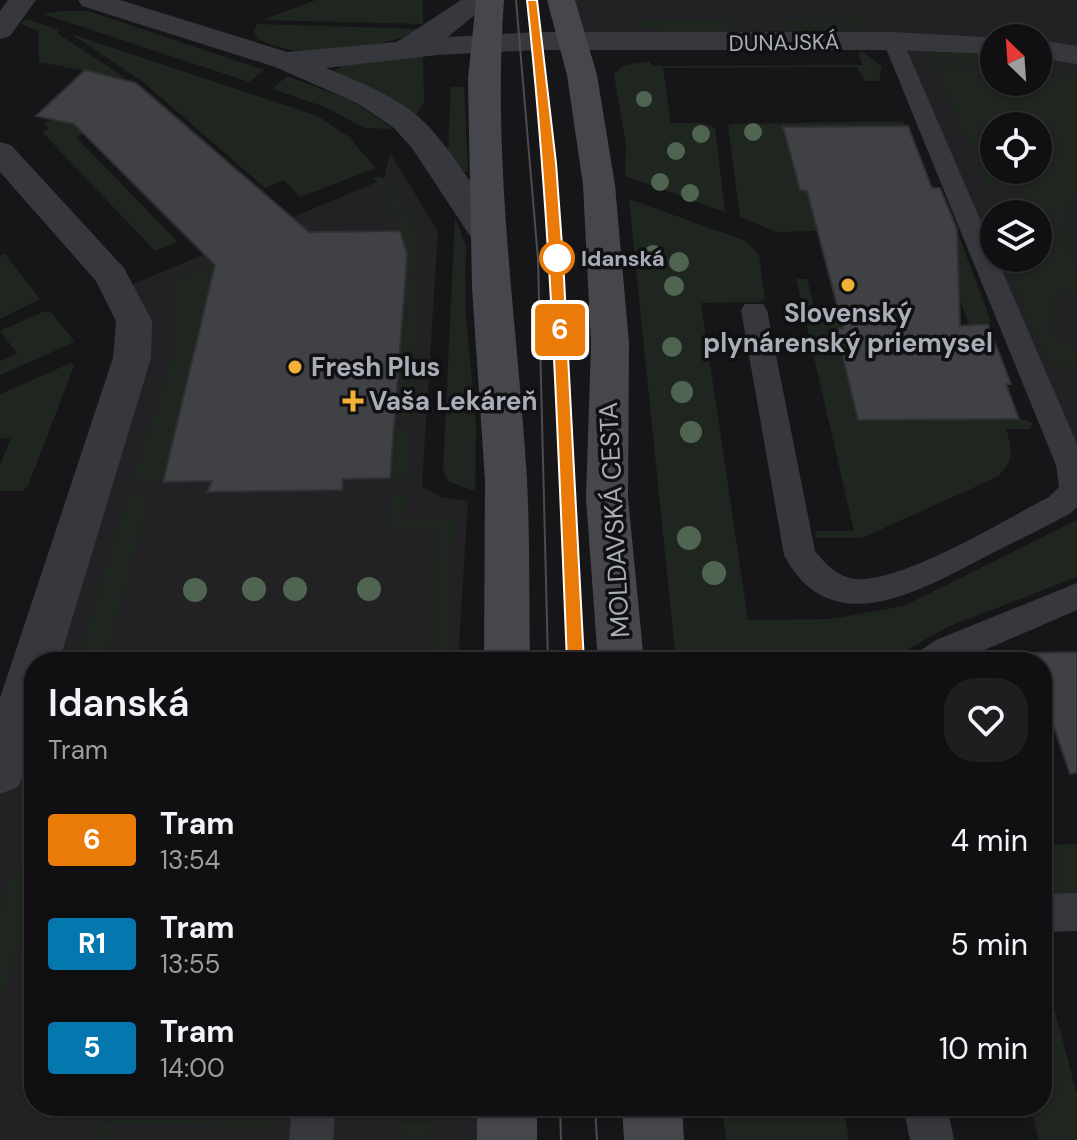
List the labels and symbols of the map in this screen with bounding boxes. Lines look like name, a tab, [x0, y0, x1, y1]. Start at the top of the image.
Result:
north arrow	[980, 24, 1052, 96]
street label: DUNAJSKÁ	[728, 27, 840, 58]
marker: Idanská	[540, 241, 574, 275]
place label: Idanská	[581, 244, 665, 273]
marker: Slovenský plynárenský priemysel	[839, 276, 857, 294]
place label: Slovenský plynárenský priemysel	[703, 296, 993, 360]
line badge: 6	[534, 304, 586, 356]
place label: Fresh Plus	[311, 350, 440, 384]
marker: Fresh Plus	[286, 358, 304, 376]
place label: Vaša Lekáreň	[369, 384, 538, 418]
marker: Vaša Lekáreň	[344, 392, 362, 410]
street label: MOLDAVSKÁ CESTA	[591, 401, 637, 639]

